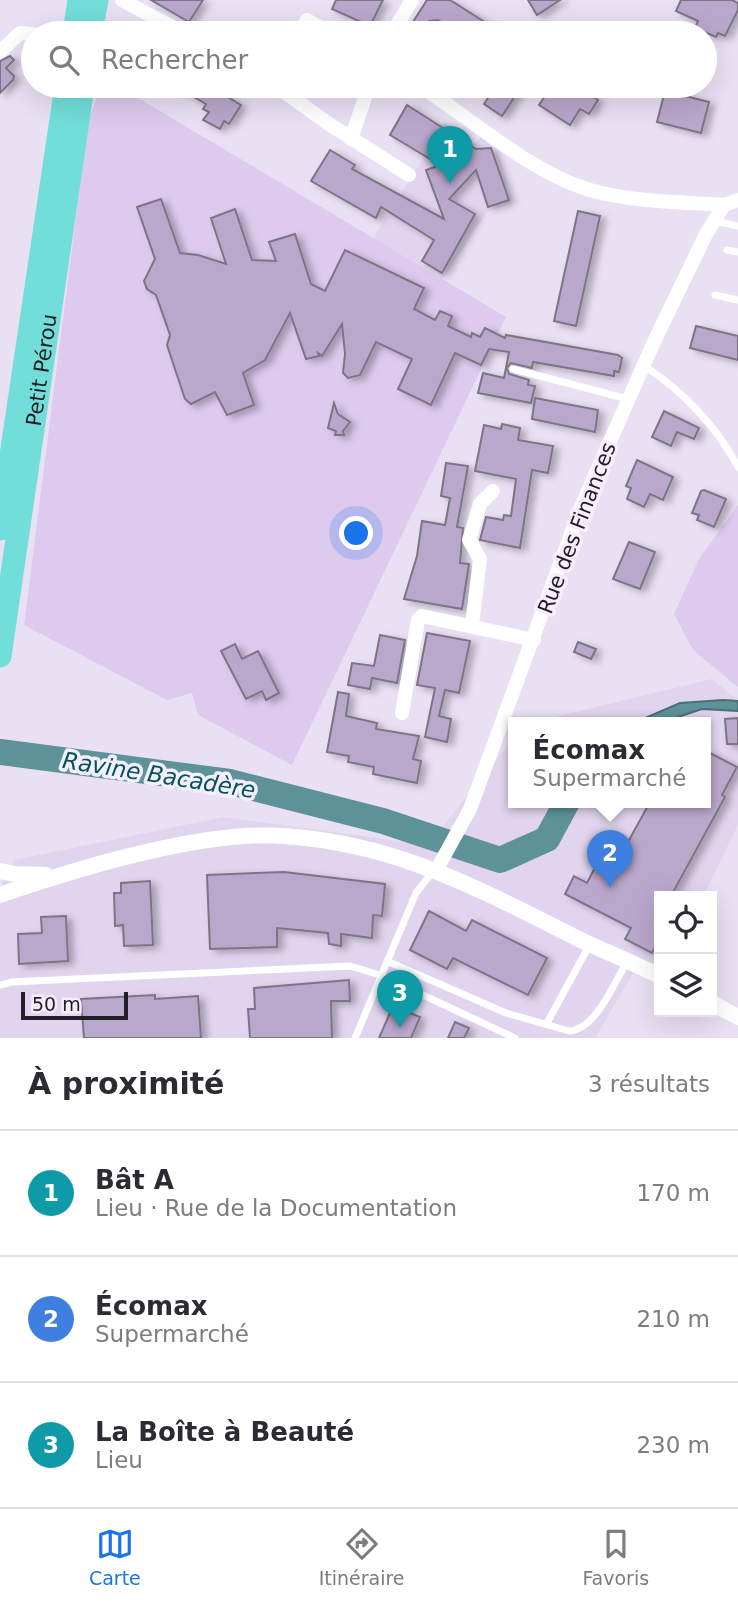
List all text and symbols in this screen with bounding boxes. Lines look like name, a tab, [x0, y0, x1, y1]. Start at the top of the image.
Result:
search box	[21, 21, 717, 98]
icon: search	[45, 41, 83, 79]
text: Rechercher	[101, 45, 248, 75]
pin: 1	[427, 126, 473, 184]
street label: Petit Pérou	[22, 312, 62, 428]
street label: Rue des Finances	[533, 439, 621, 617]
your location	[339, 516, 373, 550]
popup	[508, 717, 711, 808]
text: Écomax	[533, 735, 645, 765]
water label: Ravine Bacadère	[61, 747, 257, 803]
text: Supermarché	[533, 765, 686, 791]
pin: 2	[587, 830, 633, 888]
map controls	[654, 891, 717, 1017]
button: locate	[654, 891, 717, 954]
button: layers	[654, 954, 717, 1017]
pin: 3	[377, 970, 423, 1028]
scale bar	[21, 989, 128, 1021]
text: 50 m	[32, 993, 81, 1015]
text: À proximité	[28, 1066, 224, 1101]
text: 3 résultats	[588, 1071, 710, 1097]
text: Bât A	[95, 1165, 174, 1195]
text: 1	[43, 1180, 59, 1206]
text: 170 m	[636, 1180, 710, 1206]
text: Lieu · Rue de la Documentation	[95, 1195, 457, 1221]
text: Écomax	[95, 1291, 207, 1321]
text: 2	[43, 1306, 59, 1332]
text: 210 m	[636, 1306, 710, 1332]
text: Supermarché	[95, 1321, 249, 1347]
text: La Boîte à Beauté	[95, 1417, 354, 1447]
text: 3	[43, 1432, 59, 1458]
text: 230 m	[636, 1432, 710, 1458]
text: Lieu	[95, 1447, 143, 1473]
tab: Carte	[89, 1525, 141, 1589]
tab: Itinéraire	[319, 1525, 405, 1589]
tab: Favoris	[582, 1525, 649, 1589]

